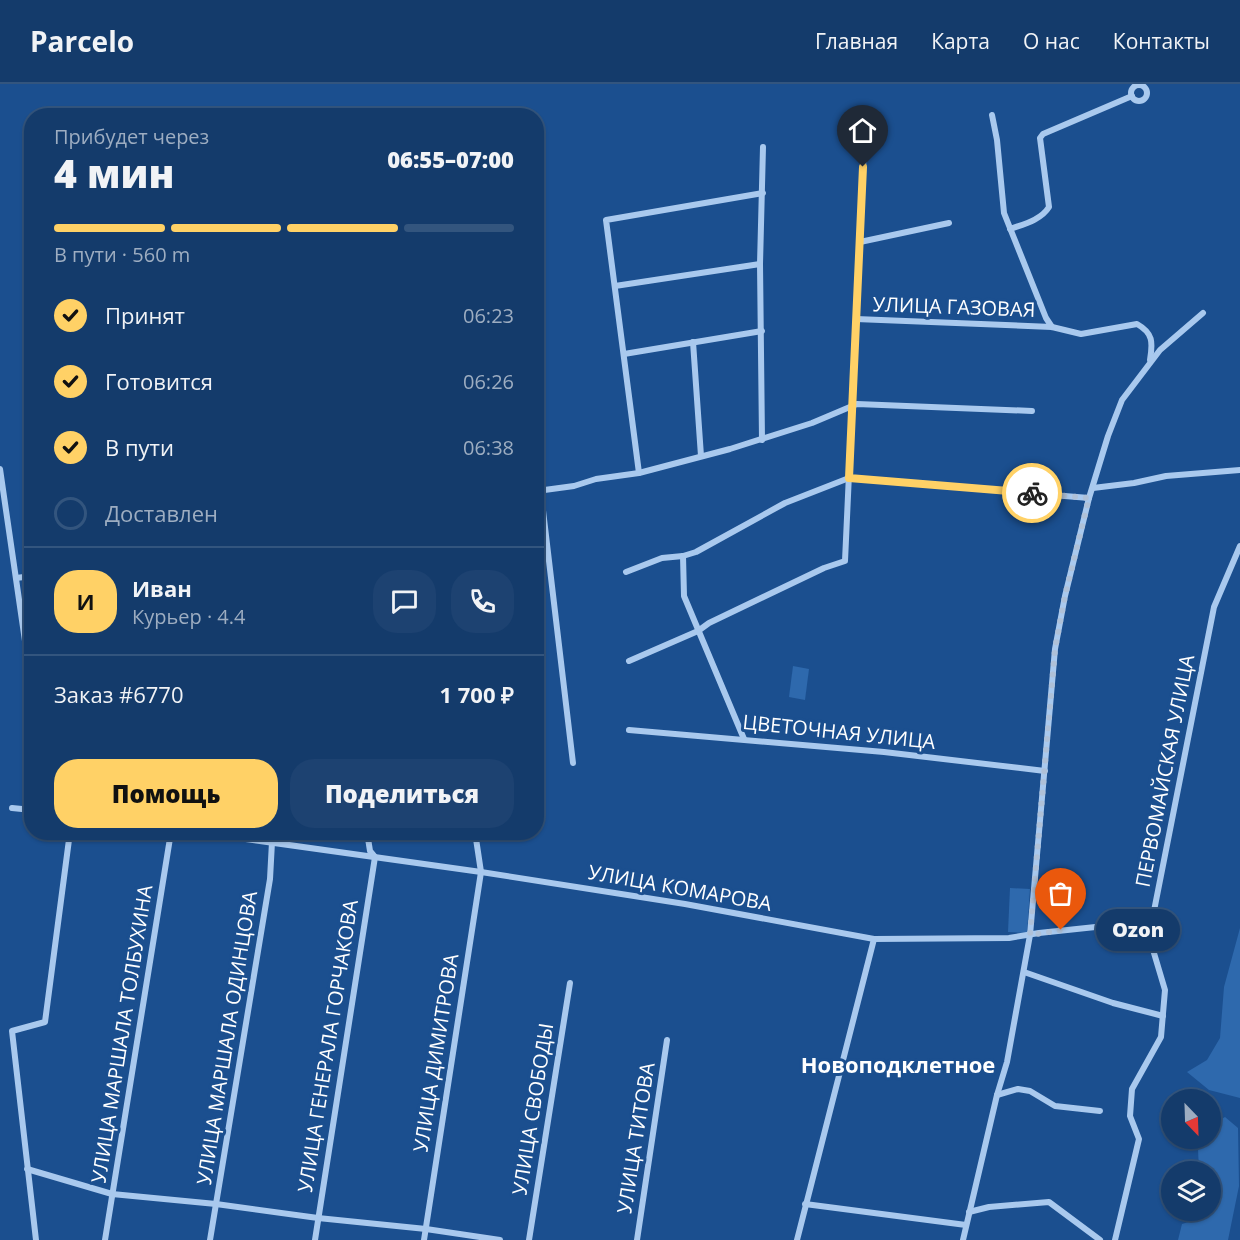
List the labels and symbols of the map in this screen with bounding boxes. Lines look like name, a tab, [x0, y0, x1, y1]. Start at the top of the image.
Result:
pin	[837, 105, 888, 167]
street label: УЛИЦА ГАЗОВАЯ	[872, 290, 1036, 323]
courier	[1002, 463, 1062, 523]
street label: ПЕРВОМАЙСКАЯ УЛИЦА	[1129, 652, 1200, 889]
street label: ЦВЕТОЧНАЯ УЛИЦА	[741, 708, 937, 755]
street label: УЛИЦА КОМАРОВА	[586, 858, 774, 917]
pin	[1035, 868, 1086, 930]
street label: УЛИЦА МАРШАЛА ТОЛБУХИНА	[85, 883, 158, 1185]
street label: УЛИЦА МАРШАЛА ОДИНЦОВА	[190, 889, 263, 1187]
street label: УЛИЦА ГЕНЕРАЛА ГОРЧАКОВА	[291, 897, 364, 1194]
callout: Ozon	[1097, 909, 1181, 951]
street label: УЛИЦА ДИМИТРОВА	[406, 951, 465, 1154]
street label: УЛИЦА СВОБОДЫ	[506, 1021, 559, 1197]
district label: Новоподклетное	[801, 1049, 995, 1079]
street label: УЛИЦА ТИТОВА	[610, 1060, 661, 1215]
north arrow	[1161, 1089, 1221, 1149]

